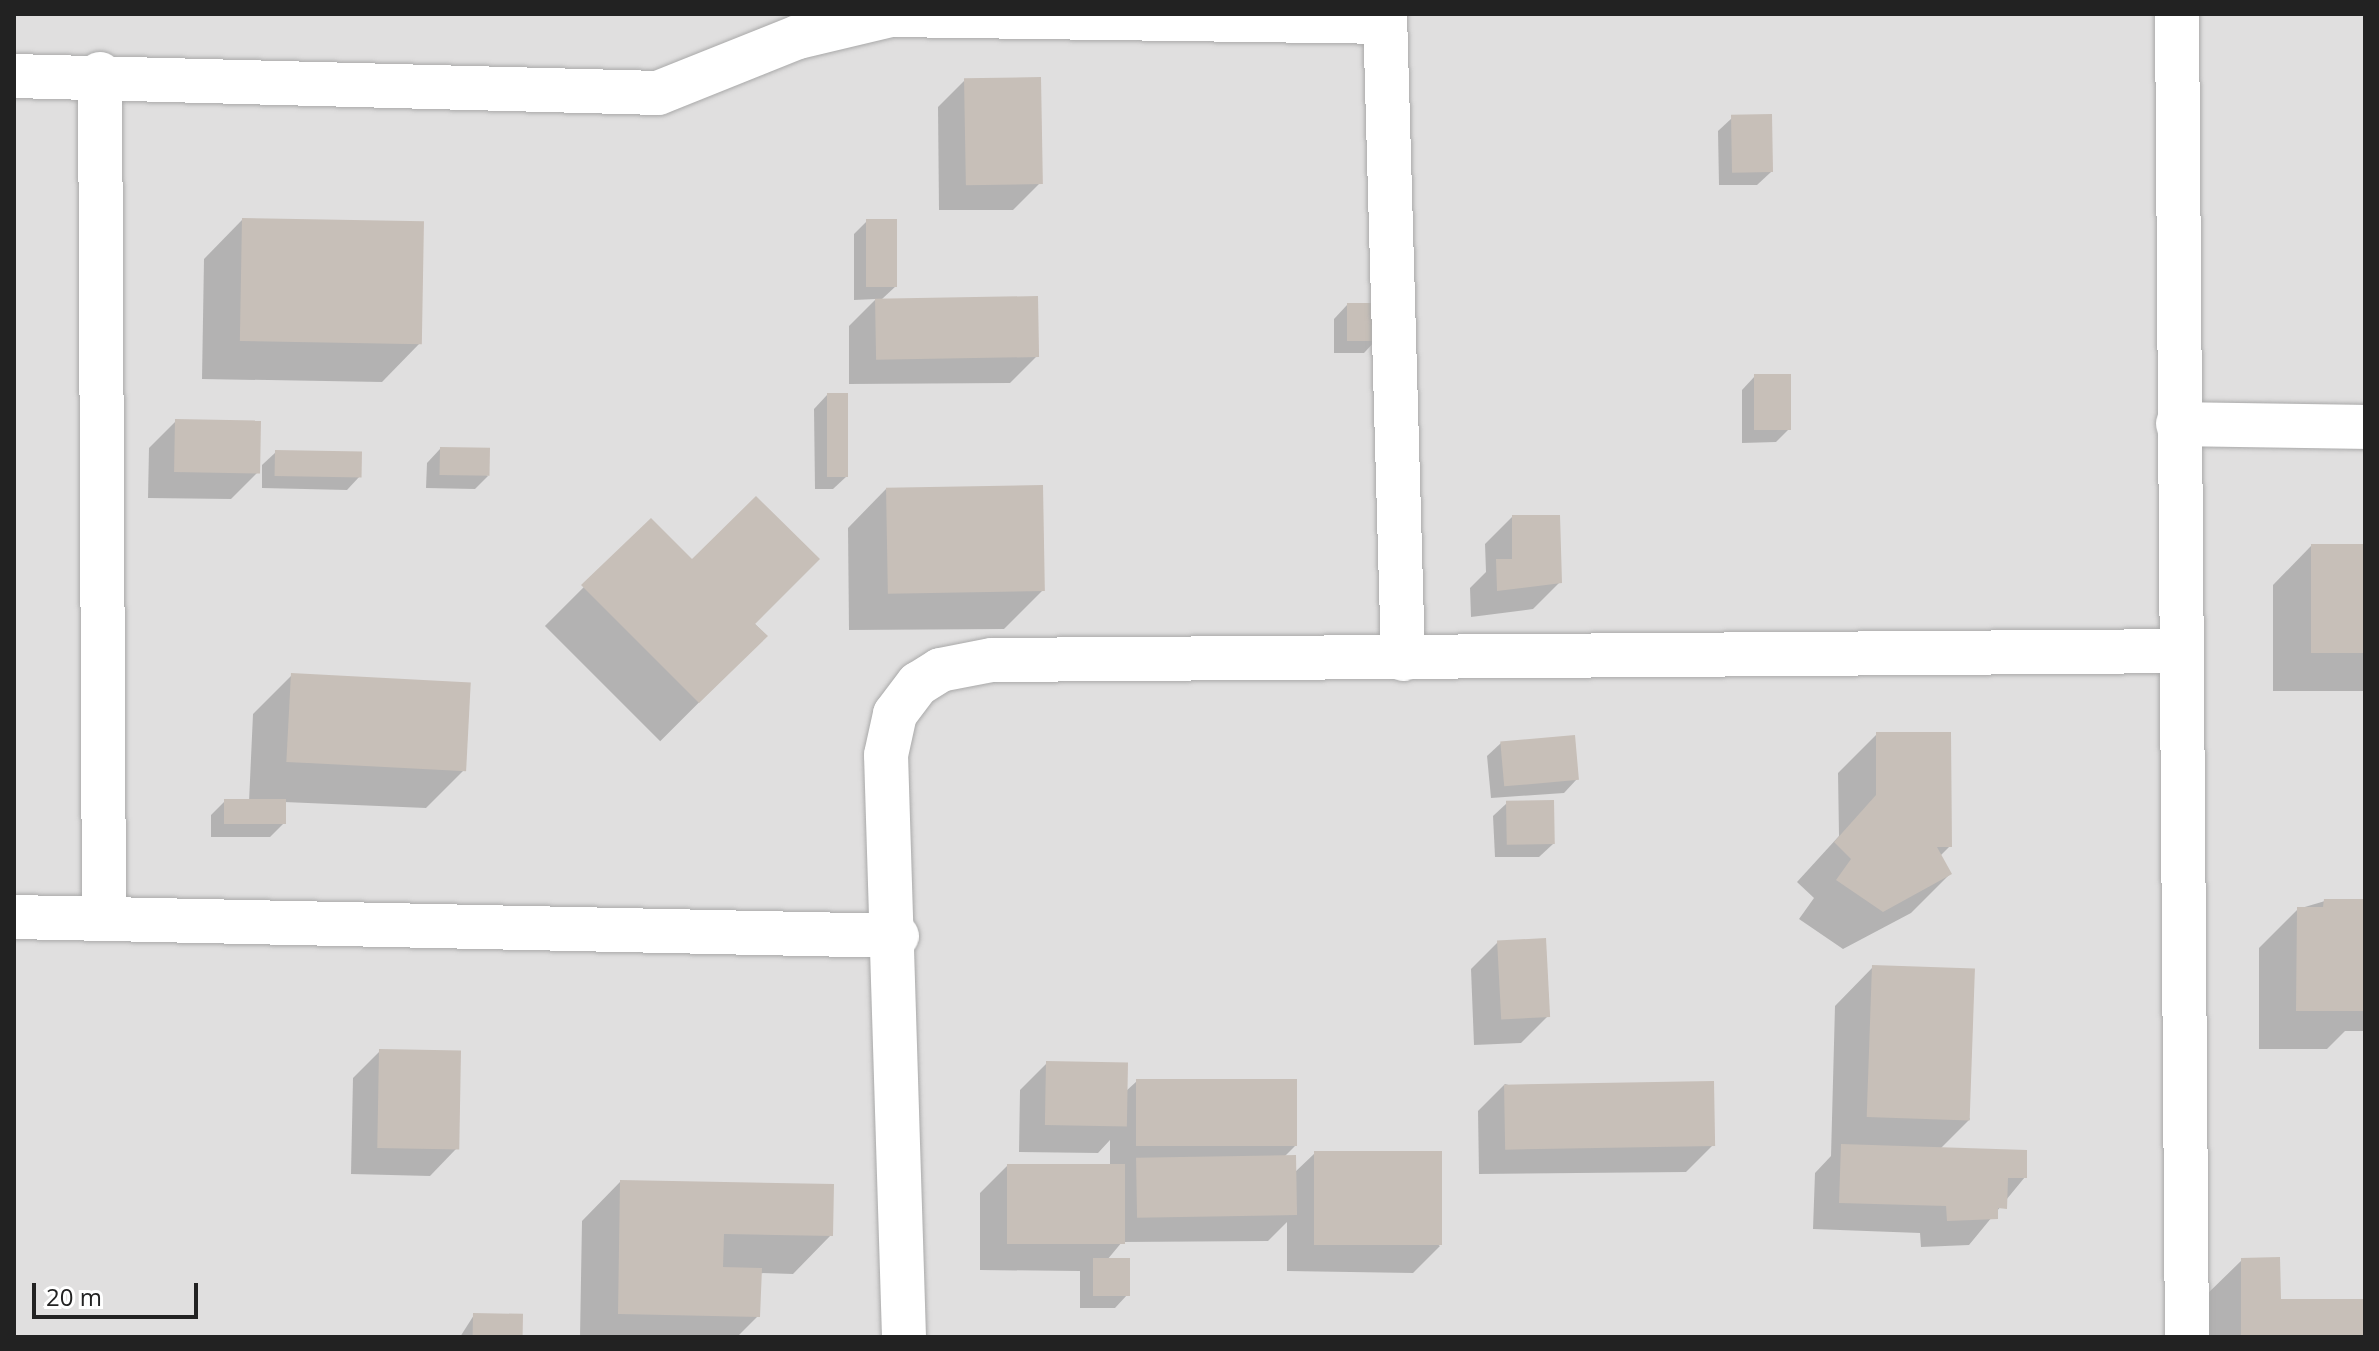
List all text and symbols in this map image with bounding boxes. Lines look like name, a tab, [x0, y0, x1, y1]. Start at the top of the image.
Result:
scale bar	[36, 1267, 202, 1317]
text: 20 m	[46, 1280, 102, 1313]

